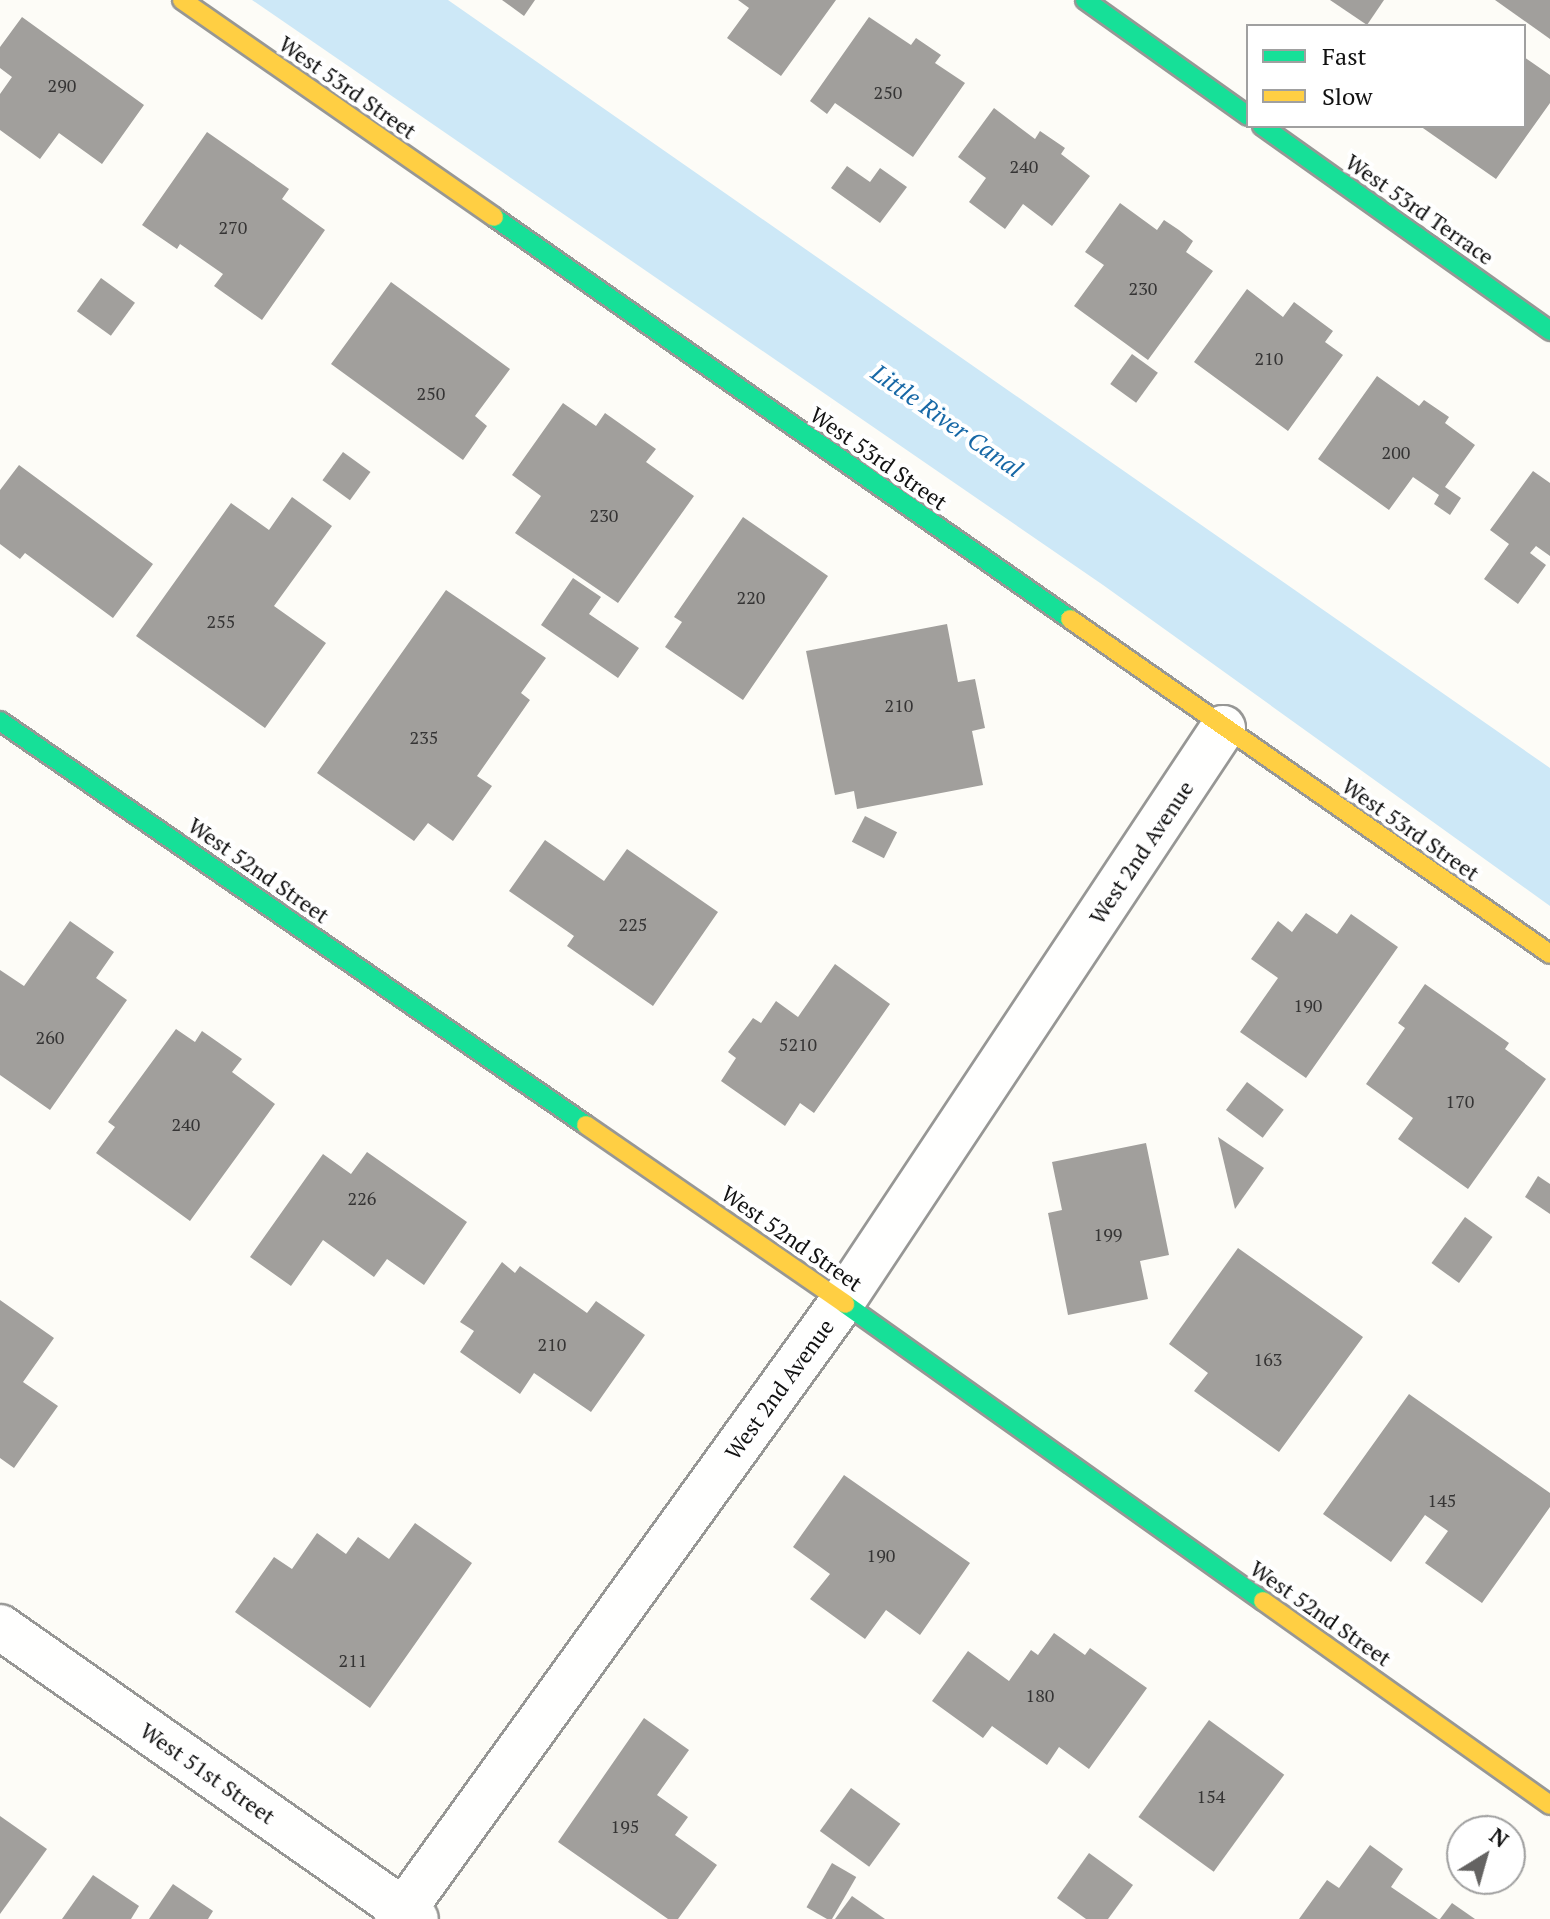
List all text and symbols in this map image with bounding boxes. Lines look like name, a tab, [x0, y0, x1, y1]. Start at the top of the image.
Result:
legend	[1246, 24, 1526, 128]
street label: West 53rd Street	[274, 30, 422, 144]
text: Fast	[1322, 40, 1366, 72]
house number: 290	[48, 74, 76, 96]
text: Slow	[1322, 80, 1373, 112]
house number: 250	[874, 81, 902, 103]
street label: West 53rd Terrace	[1341, 148, 1499, 270]
house number: 240	[1010, 155, 1038, 177]
house number: 270	[219, 216, 247, 238]
house number: 230	[1129, 277, 1157, 299]
house number: 210	[1255, 347, 1283, 369]
water label: Little River Canal	[866, 358, 1028, 484]
house number: 250	[417, 382, 445, 404]
street label: West 53rd Street	[805, 401, 953, 515]
house number: 200	[1382, 441, 1410, 463]
house number: 230	[590, 504, 618, 526]
house number: 220	[737, 586, 765, 608]
house number: 255	[207, 610, 235, 632]
house number: 210	[885, 694, 913, 716]
house number: 235	[410, 726, 438, 748]
street label: West 53rd Street	[1337, 772, 1485, 886]
street label: West 2nd Avenue	[1083, 775, 1199, 929]
street label: West 52nd Street	[183, 812, 335, 928]
house number: 225	[619, 913, 647, 935]
house number: 190	[1294, 994, 1322, 1016]
house number: 260	[36, 1026, 64, 1048]
house number: 5210	[779, 1033, 817, 1055]
house number: 170	[1446, 1090, 1474, 1112]
house number: 240	[172, 1113, 200, 1135]
street label: West 52nd Street	[716, 1180, 868, 1296]
house number: 226	[348, 1187, 376, 1209]
house number: 199	[1094, 1223, 1122, 1245]
street label: West 2nd Avenue	[719, 1313, 839, 1465]
house number: 210	[538, 1333, 566, 1355]
house number: 163	[1254, 1348, 1282, 1370]
house number: 145	[1428, 1489, 1456, 1511]
house number: 190	[867, 1544, 895, 1566]
street label: West 52nd Street	[1245, 1555, 1397, 1671]
house number: 211	[339, 1649, 367, 1671]
house number: 180	[1026, 1684, 1054, 1706]
street label: West 51st Street	[136, 1717, 280, 1829]
house number: 154	[1197, 1785, 1225, 1807]
house number: 195	[611, 1815, 639, 1837]
north arrow	[1446, 1815, 1526, 1895]
text: N	[1484, 1820, 1515, 1854]

